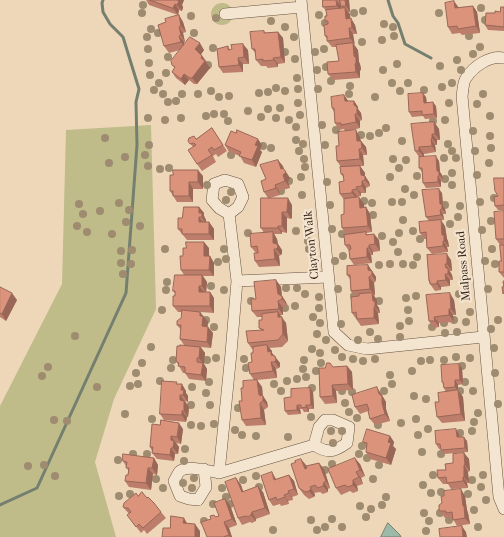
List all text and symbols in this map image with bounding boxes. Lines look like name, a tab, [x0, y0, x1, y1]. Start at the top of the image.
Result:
street label: Clayton Walk	[301, 210, 323, 280]
street label: Malpass Road	[454, 230, 474, 302]

